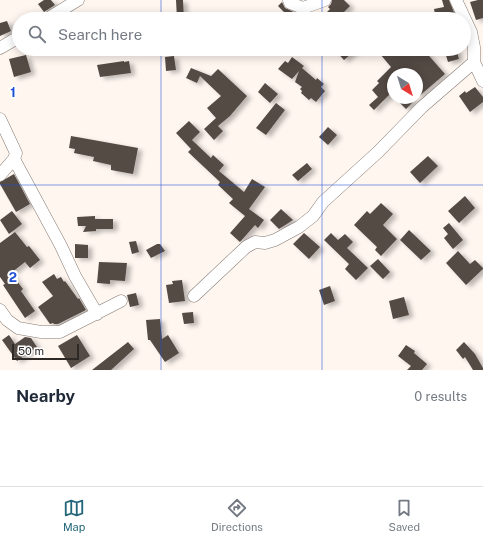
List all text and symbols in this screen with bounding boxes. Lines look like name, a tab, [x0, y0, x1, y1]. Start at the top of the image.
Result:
search box	[12, 12, 471, 56]
icon: search	[26, 23, 48, 45]
text: Search here	[58, 26, 142, 43]
north arrow	[387, 68, 423, 104]
text: 1	[10, 85, 16, 100]
text: 2	[9, 270, 17, 285]
scale bar	[12, 342, 79, 361]
text: 50 m	[18, 345, 44, 357]
text: Nearby	[16, 386, 75, 406]
text: 0 results	[414, 389, 467, 404]
tab: Map	[63, 497, 85, 533]
tab: Directions	[211, 497, 263, 533]
tab: Saved	[389, 497, 420, 533]

